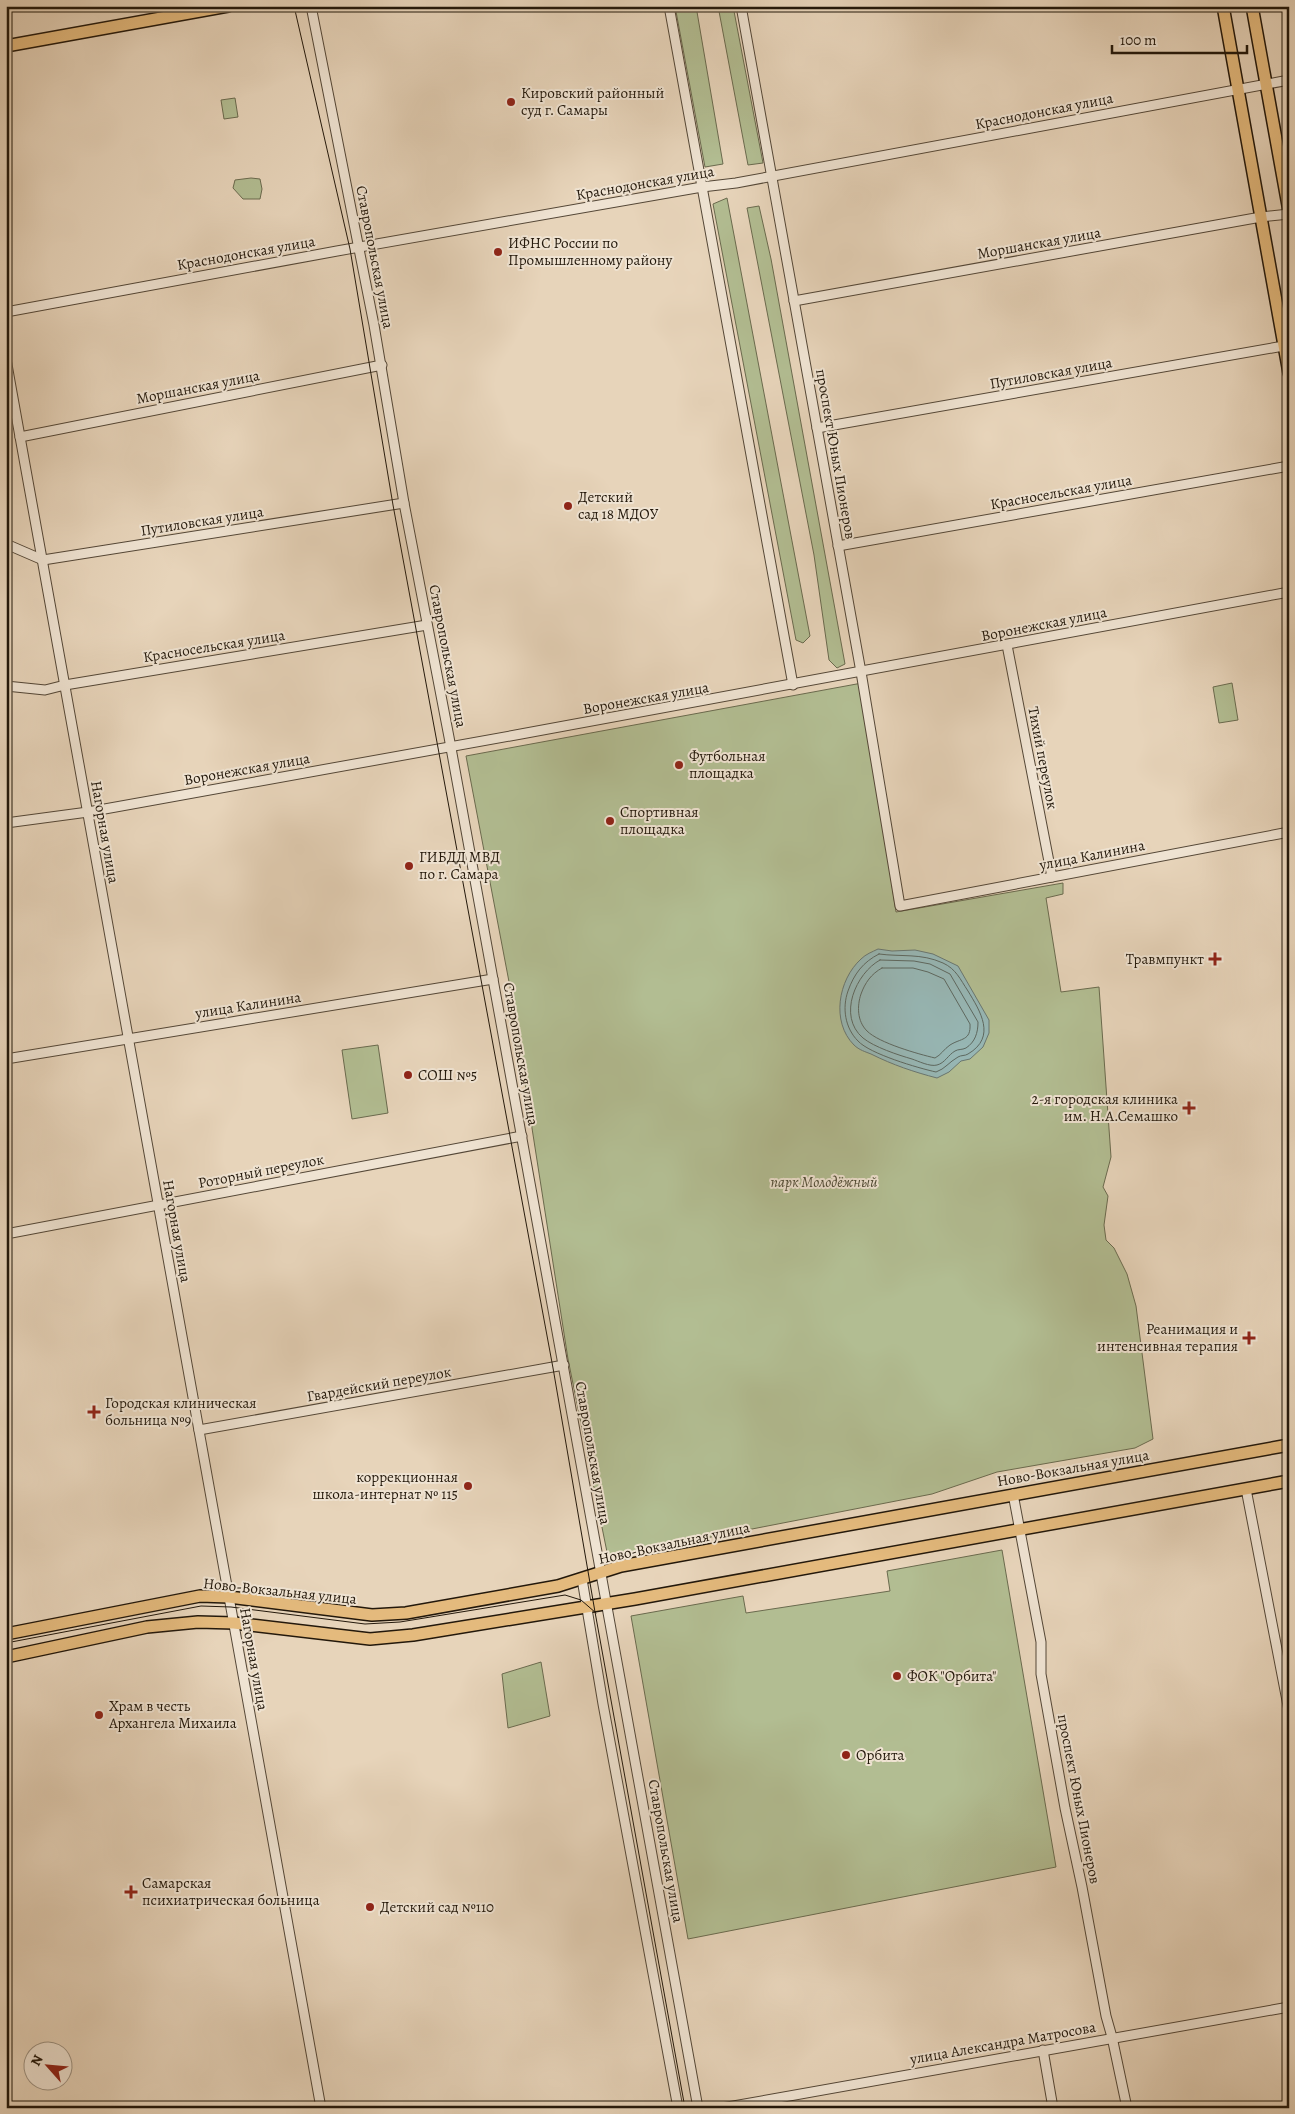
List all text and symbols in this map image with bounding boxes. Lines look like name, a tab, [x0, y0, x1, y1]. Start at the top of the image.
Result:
scale bar	[1112, 22, 1248, 54]
text: 100 m	[1120, 30, 1157, 50]
place label: Кировский районный суд г. Самары	[521, 83, 664, 120]
street label: Краснодонская улица	[973, 88, 1115, 134]
marker: Кировский районный суд г. Самары	[505, 96, 517, 108]
street label: Краснодонская улица	[574, 161, 716, 205]
street label: Ставропольская улица	[351, 184, 399, 330]
street label: Моршанская улица	[976, 222, 1102, 264]
street label: Краснодонская улица	[175, 231, 317, 275]
place label: ИФНС России по Промышленному району	[508, 233, 673, 270]
marker: ИФНС России по Промышленному району	[492, 246, 504, 258]
street label: Путиловская улица	[988, 352, 1114, 394]
street label: Моршанская улица	[135, 365, 261, 409]
street label: проспект Юных Пионеров	[811, 367, 861, 541]
street label: Красносельская улица	[989, 470, 1133, 514]
place label: Детский сад 18 МДОУ	[578, 487, 659, 524]
marker: Детский сад 18 МДОУ	[562, 500, 574, 512]
street label: Путиловская улица	[139, 501, 265, 541]
street label: Ставропольская улица	[424, 583, 472, 729]
street label: Воронежская улица	[979, 602, 1109, 646]
street label: Красносельская улица	[142, 625, 286, 667]
street label: Воронежская улица	[581, 677, 711, 719]
street label: Тихий переулок	[1023, 705, 1063, 811]
place label: Футбольная площадка	[689, 746, 765, 783]
street label: Воронежская улица	[182, 748, 312, 790]
marker: Футбольная площадка	[673, 759, 685, 771]
street label: Нагорная улица	[86, 779, 124, 885]
place label: Спортивная площадка	[620, 802, 699, 839]
marker: Спортивная площадка	[604, 815, 616, 827]
street label: улица Калинина	[1037, 835, 1147, 875]
place label: ГИБДД МВД по г. Самара	[419, 847, 500, 884]
marker: ГИБДД МВД по г. Самара	[403, 860, 415, 872]
place label: Травмпункт	[1126, 949, 1204, 969]
marker: Травмпункт	[1208, 952, 1222, 966]
street label: Ставропольская улица	[499, 981, 543, 1127]
street label: улица Калинина	[193, 987, 302, 1023]
place label: СОШ №5	[418, 1065, 477, 1085]
marker: СОШ №5	[402, 1069, 414, 1081]
place label: 2-я городская клиника им. Н.А.Семашко	[1032, 1089, 1178, 1126]
marker: 2-я городская клиника им. Н.А.Семашко	[1182, 1101, 1196, 1115]
street label: Роторный переулок	[196, 1149, 326, 1193]
park label: парк Молодёжный	[771, 1172, 878, 1192]
street label: Нагорная улица	[158, 1178, 196, 1284]
place label: Реанимация и интенсивная терапия	[1097, 1319, 1238, 1356]
marker: Реанимация и интенсивная терапия	[1242, 1331, 1256, 1345]
street label: Гвардейский переулок	[305, 1361, 453, 1407]
street label: Ставропольская улица	[571, 1380, 615, 1526]
place label: Городская клиническая больница №9	[105, 1393, 257, 1430]
marker: Городская клиническая больница №9	[87, 1405, 101, 1419]
street label: Ново-Вокзальная улица	[995, 1445, 1151, 1491]
place label: коррекционная школа-интернат № 115	[312, 1467, 458, 1504]
marker: коррекционная школа-интернат № 115	[462, 1480, 474, 1492]
street label: Ново-Вокзальная улица	[596, 1517, 752, 1569]
street label: Ново-Вокзальная улица	[202, 1573, 358, 1609]
street label: Нагорная улица	[235, 1606, 273, 1712]
place label: ФОК "Орбита"	[907, 1666, 996, 1686]
marker: ФОК "Орбита"	[891, 1670, 903, 1682]
place label: Храм в честь Архангела Михаила	[108, 1696, 237, 1733]
marker: Храм в честь Архангела Михаила	[93, 1709, 105, 1721]
street label: проспект Юных Пионеров	[1053, 1712, 1105, 1886]
place label: Орбита	[856, 1745, 905, 1765]
marker: Орбита	[840, 1749, 852, 1761]
street label: Ставропольская улица	[644, 1778, 688, 1924]
place label: Самарская психиатрическая больница	[142, 1873, 320, 1910]
marker: Самарская психиатрическая больница	[124, 1885, 138, 1899]
place label: Детский сад №110	[380, 1897, 494, 1917]
marker: Детский сад №110	[364, 1901, 376, 1913]
street label: улица Александра Матросова	[907, 2017, 1098, 2069]
north arrow	[22, 2042, 72, 2092]
text: N	[26, 2051, 48, 2069]

